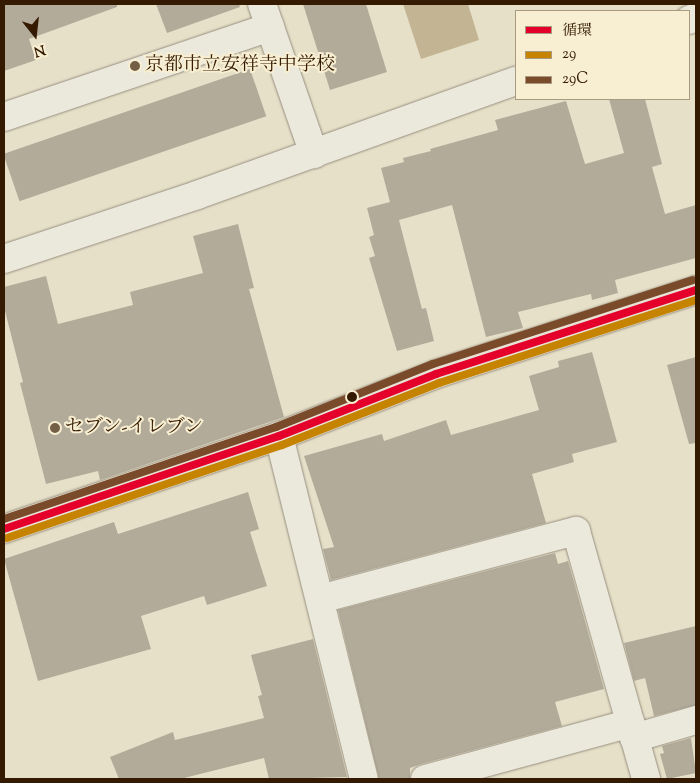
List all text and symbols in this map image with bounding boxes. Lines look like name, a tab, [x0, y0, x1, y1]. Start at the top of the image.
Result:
north arrow	[10, 10, 60, 60]
legend	[515, 10, 690, 100]
text: 循環	[562, 21, 592, 42]
text: N	[31, 38, 47, 61]
text: 29	[562, 44, 576, 65]
place label: 京都市立安祥寺中学校	[145, 55, 335, 77]
marker: 京都市立安祥寺中学校	[129, 60, 141, 72]
text: 29C	[562, 69, 588, 90]
unlabelled marker	[347, 392, 357, 402]
place label: セブン-イレブン	[65, 417, 204, 439]
marker: セブン-イレブン	[49, 422, 61, 434]

